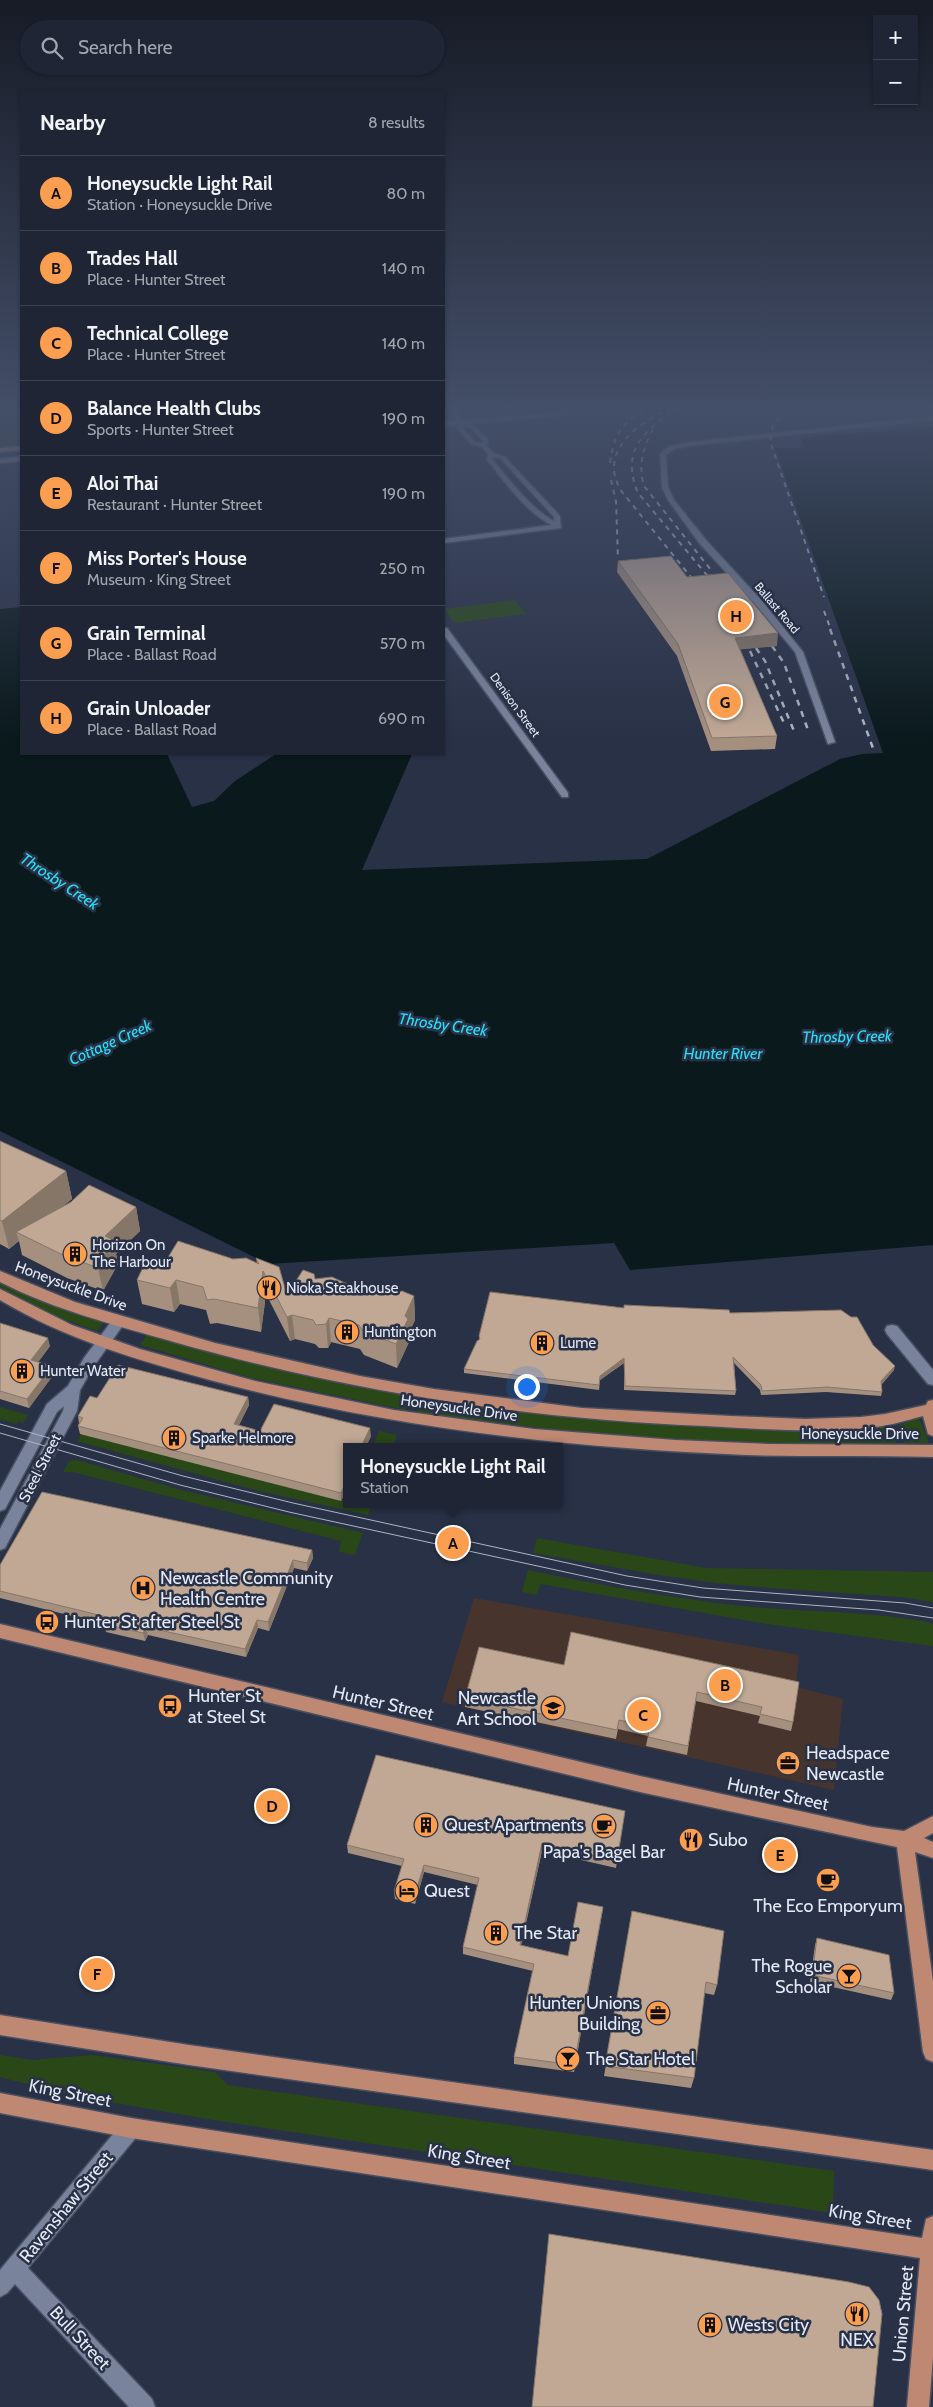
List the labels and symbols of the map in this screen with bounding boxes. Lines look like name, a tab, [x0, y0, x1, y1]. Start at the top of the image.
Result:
street label: Ballast Road	[752, 579, 803, 636]
pin: H	[720, 597, 752, 635]
street label: Denison Street	[487, 670, 544, 740]
pin: G	[709, 683, 741, 721]
water label: Throsby Creek	[17, 849, 103, 914]
water label: Throsby Creek	[397, 1009, 490, 1040]
water label: Cottage Creek	[66, 1015, 156, 1069]
water label: Throsby Creek	[802, 1026, 893, 1047]
water label: Hunter River	[684, 1044, 763, 1063]
place label: Horizon On The Harbour	[92, 1236, 171, 1271]
building icon: Horizon On The Harbour	[62, 1241, 88, 1267]
street label: Honeysuckle Drive	[13, 1257, 130, 1315]
restaurant icon: Nioka Steakhouse	[256, 1275, 282, 1301]
place label: Nioka Steakhouse	[286, 1279, 399, 1297]
building icon: Huntington	[334, 1319, 360, 1345]
place label: Huntington	[364, 1323, 436, 1341]
building icon: Lume	[529, 1330, 555, 1356]
place label: Lume	[560, 1334, 596, 1352]
building icon: Hunter Water	[9, 1358, 35, 1384]
place label: Hunter Water	[40, 1362, 126, 1380]
your location	[514, 1374, 540, 1400]
street label: Honeysuckle Drive	[399, 1391, 519, 1425]
building icon: Sparke Helmore	[161, 1425, 187, 1451]
street label: Honeysuckle Drive	[801, 1425, 919, 1443]
place label: Sparke Helmore	[192, 1429, 294, 1447]
street label: Steel Street	[15, 1431, 65, 1505]
pin: A	[437, 1524, 469, 1562]
place label: Newcastle Community Health Centre	[160, 1567, 333, 1610]
hospital icon: Newcastle Community Health Centre	[130, 1575, 156, 1601]
bus stop icon: Hunter St after Steel St	[34, 1609, 60, 1635]
place label: Hunter St after Steel St	[64, 1611, 240, 1633]
pin: B	[709, 1666, 741, 1704]
street label: Hunter Street	[330, 1681, 436, 1725]
place label: Hunter St at Steel St	[188, 1685, 266, 1728]
place label: Newcastle Art School	[457, 1687, 537, 1730]
bus stop icon: Hunter St at Steel St	[157, 1693, 183, 1719]
school or university icon: Newcastle Art School	[540, 1695, 566, 1721]
pin: C	[627, 1696, 659, 1734]
place label: Headspace Newcastle	[806, 1742, 890, 1785]
office icon: Headspace Newcastle	[775, 1750, 801, 1776]
street label: Hunter Street	[725, 1773, 831, 1815]
pin: D	[256, 1787, 288, 1825]
building icon: Quest Apartments	[413, 1812, 439, 1838]
cafe icon: Papa's Bagel Bar	[591, 1813, 617, 1839]
place label: Quest Apartments	[444, 1814, 584, 1836]
restaurant icon: Subo	[678, 1827, 704, 1853]
place label: Subo	[708, 1829, 748, 1851]
pin: E	[764, 1836, 796, 1874]
place label: Papa's Bagel Bar	[543, 1841, 665, 1863]
cafe icon: The Eco Emporyum	[815, 1867, 841, 1893]
hotel icon: Quest	[394, 1878, 420, 1904]
place label: Quest	[424, 1880, 470, 1902]
place label: The Eco Emporyum	[753, 1895, 903, 1917]
building icon: The Star	[483, 1920, 509, 1946]
place label: The Star	[514, 1922, 577, 1944]
pin: F	[81, 1955, 113, 1993]
place label: The Rogue Scholar	[751, 1955, 832, 1998]
bar icon: The Rogue Scholar	[836, 1963, 862, 1989]
place label: Hunter Unions Building	[529, 1992, 641, 2035]
office icon: Hunter Unions Building	[645, 2000, 671, 2026]
bar icon: The Star Hotel	[555, 2046, 581, 2072]
place label: The Star Hotel	[586, 2048, 696, 2070]
street label: King Street	[27, 2074, 113, 2112]
street label: King Street	[426, 2140, 512, 2174]
street label: Ravenshaw Street	[15, 2147, 117, 2267]
street label: King Street	[827, 2200, 913, 2234]
street label: Union Street	[888, 2265, 918, 2363]
restaurant icon: NEX	[844, 2301, 870, 2327]
street label: Bull Street	[45, 2302, 115, 2374]
building icon: Wests City	[697, 2312, 723, 2338]
place label: Wests City	[728, 2314, 809, 2336]
place label: NEX	[840, 2329, 874, 2351]

